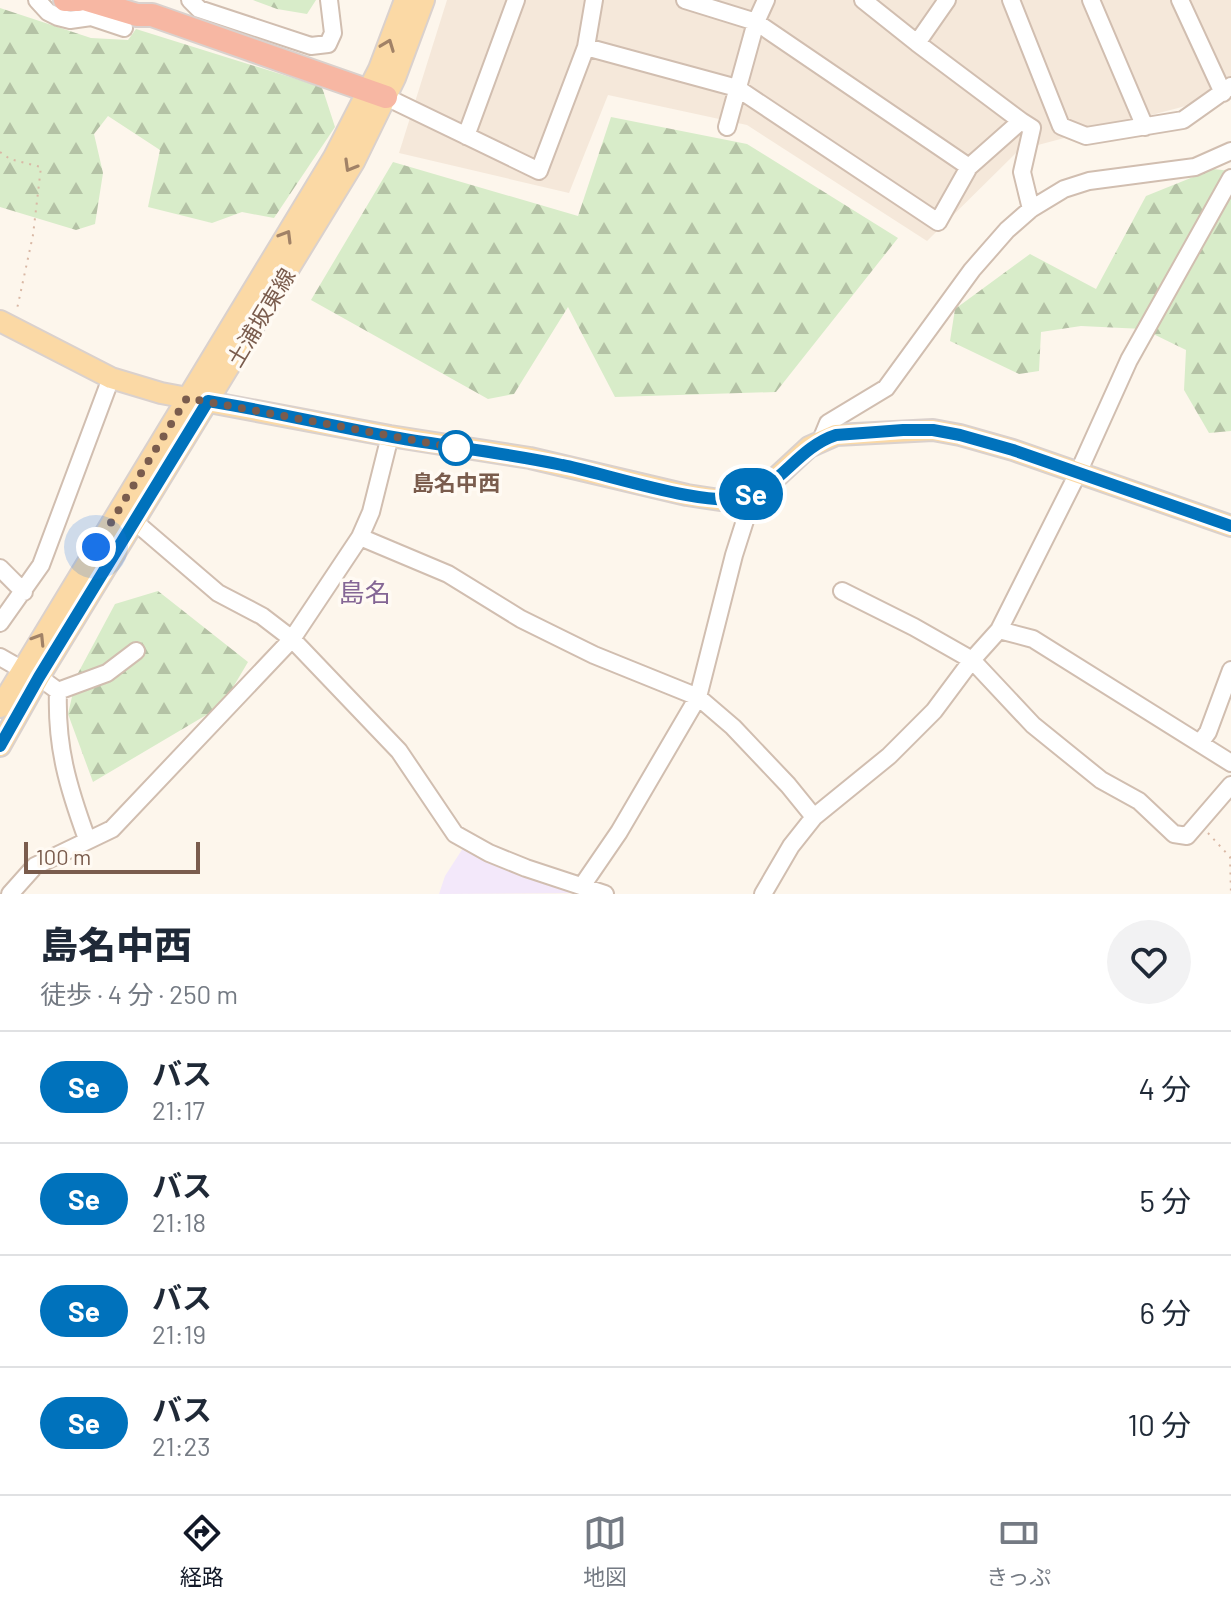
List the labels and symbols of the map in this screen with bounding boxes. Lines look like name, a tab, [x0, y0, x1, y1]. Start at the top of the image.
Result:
one-way arrow	[378, 39, 395, 53]
one-way arrow	[345, 157, 360, 172]
one-way arrow	[277, 230, 292, 245]
street label: 土浦坂東線	[221, 263, 299, 371]
marker: 島名中西	[439, 431, 473, 465]
line badge: Se	[715, 468, 787, 520]
place label: 島名中西	[412, 469, 500, 495]
your location	[76, 527, 116, 567]
district label: 島名	[339, 576, 391, 607]
one-way arrow	[30, 634, 45, 648]
scale bar	[24, 838, 200, 874]

